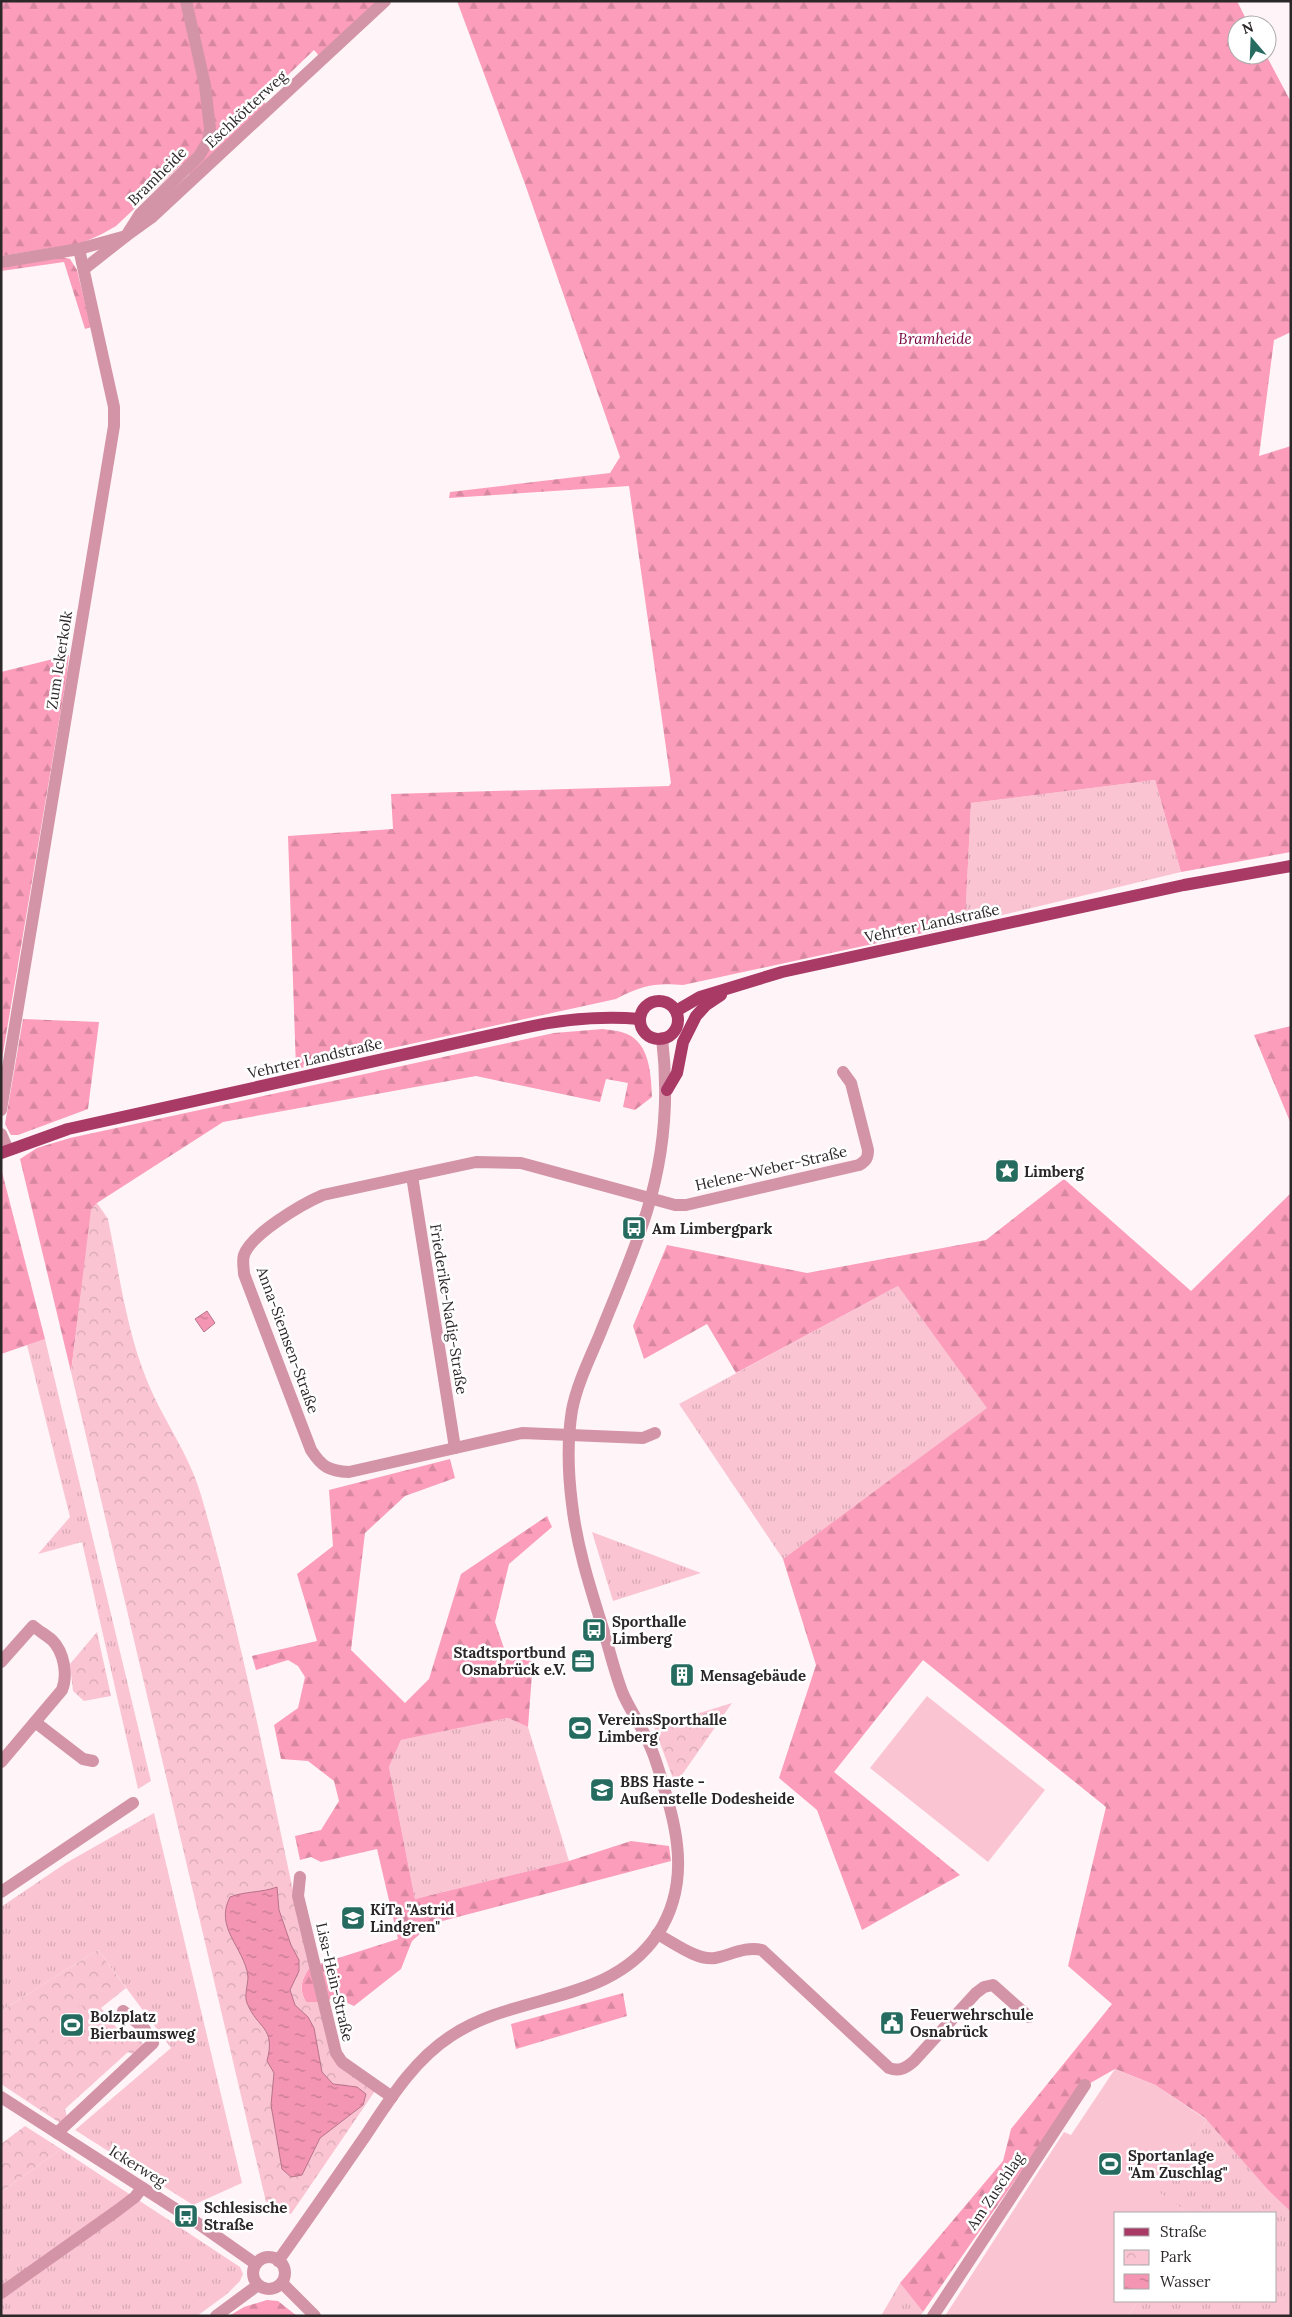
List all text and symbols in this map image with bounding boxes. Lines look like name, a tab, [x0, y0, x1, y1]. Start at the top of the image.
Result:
north arrow	[1227, 15, 1277, 65]
text: N	[1240, 17, 1256, 38]
street label: Eschkötterweg	[201, 66, 291, 152]
street label: Bramheide	[124, 143, 190, 209]
park label: Bramheide	[898, 329, 972, 348]
street label: Zum Ickerkolk	[42, 609, 76, 711]
street label: Vehrter Landstraße	[862, 899, 1001, 947]
street label: Vehrter Landstraße	[245, 1033, 384, 1083]
street label: Helene-Weber-Straße	[693, 1141, 849, 1195]
place icon: Limberg	[994, 1158, 1020, 1184]
place label: Limberg	[1024, 1162, 1085, 1181]
bus stop icon: Am Limbergpark	[621, 1215, 647, 1241]
place label: Am Limbergpark	[652, 1219, 773, 1238]
street label: Friederike-Nadig-Straße	[426, 1222, 472, 1396]
street label: Anna-Siemsen-Straße	[252, 1263, 323, 1416]
place label: Sporthalle Limberg	[612, 1612, 686, 1648]
bus stop icon: Sporthalle Limberg	[581, 1617, 607, 1643]
place label: Stadtsportbund Osnabrück e.V.	[453, 1643, 566, 1679]
office icon: Stadtsportbund Osnabrück e.V.	[570, 1648, 596, 1674]
building icon: Mensagebäude	[669, 1662, 695, 1688]
place label: Mensagebäude	[700, 1666, 806, 1685]
place label: VereinsSporthalle Limberg	[598, 1710, 727, 1746]
sports icon: VereinsSporthalle Limberg	[567, 1715, 593, 1741]
place label: BBS Haste - Außenstelle Dodesheide	[620, 1772, 795, 1808]
school or university icon: BBS Haste - Außenstelle Dodesheide	[589, 1777, 615, 1803]
place label: KiTa "Astrid Lindgren"	[370, 1900, 454, 1936]
school or university icon: KiTa "Astrid Lindgren"	[340, 1905, 366, 1931]
street label: Lisa-Hein-Straße	[312, 1921, 358, 2043]
place label: Feuerwehrschule Osnabrück	[910, 2005, 1034, 2041]
place label: Bolzplatz Bierbaumsweg	[90, 2007, 196, 2043]
public building icon: Feuerwehrschule Osnabrück	[879, 2010, 905, 2036]
sports icon: Bolzplatz Bierbaumsweg	[59, 2012, 85, 2038]
street label: Ickerweg	[106, 2141, 171, 2191]
place label: Sportanlage "Am Zuschlag"	[1128, 2146, 1228, 2182]
street label: Am Zuschlag	[962, 2148, 1028, 2234]
sports icon: Sportanlage "Am Zuschlag"	[1097, 2151, 1123, 2177]
place label: Schlesische Straße	[204, 2198, 287, 2234]
bus stop icon: Schlesische Straße	[173, 2203, 199, 2229]
legend	[1114, 2212, 1277, 2302]
text: Straße	[1160, 2222, 1207, 2241]
text: Park	[1160, 2247, 1191, 2266]
text: Wasser	[1160, 2272, 1211, 2291]

